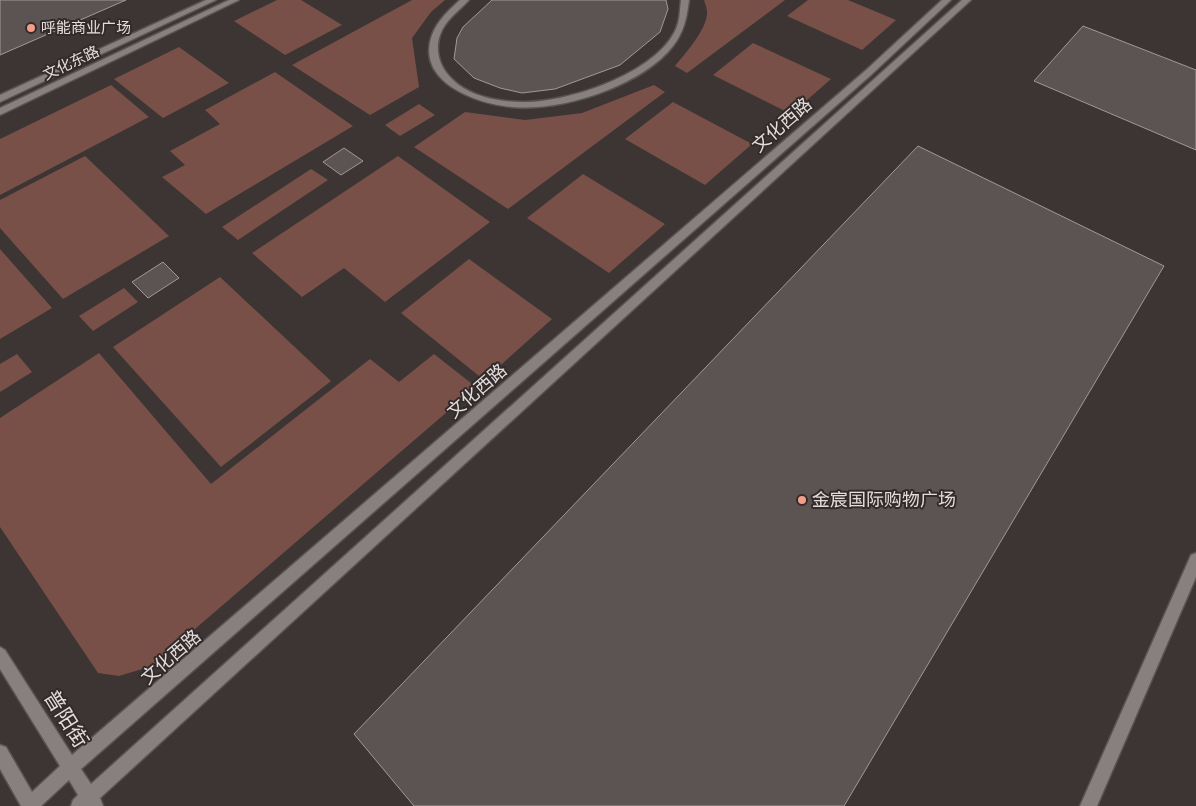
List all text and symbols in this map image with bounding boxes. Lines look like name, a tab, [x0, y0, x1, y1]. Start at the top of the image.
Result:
place label: 呼能商业广场	[41, 18, 131, 36]
marker: 呼能商业广场	[25, 22, 37, 34]
street label: 文化东路	[40, 41, 102, 83]
street label: 文化西路	[747, 92, 816, 156]
street label: 文化西路	[442, 358, 511, 422]
place label: 金宸国际购物广场	[812, 488, 956, 510]
marker: 金宸国际购物广场	[796, 494, 808, 506]
street label: 文化西路	[136, 624, 205, 688]
street label: 普阳街	[40, 685, 95, 752]

